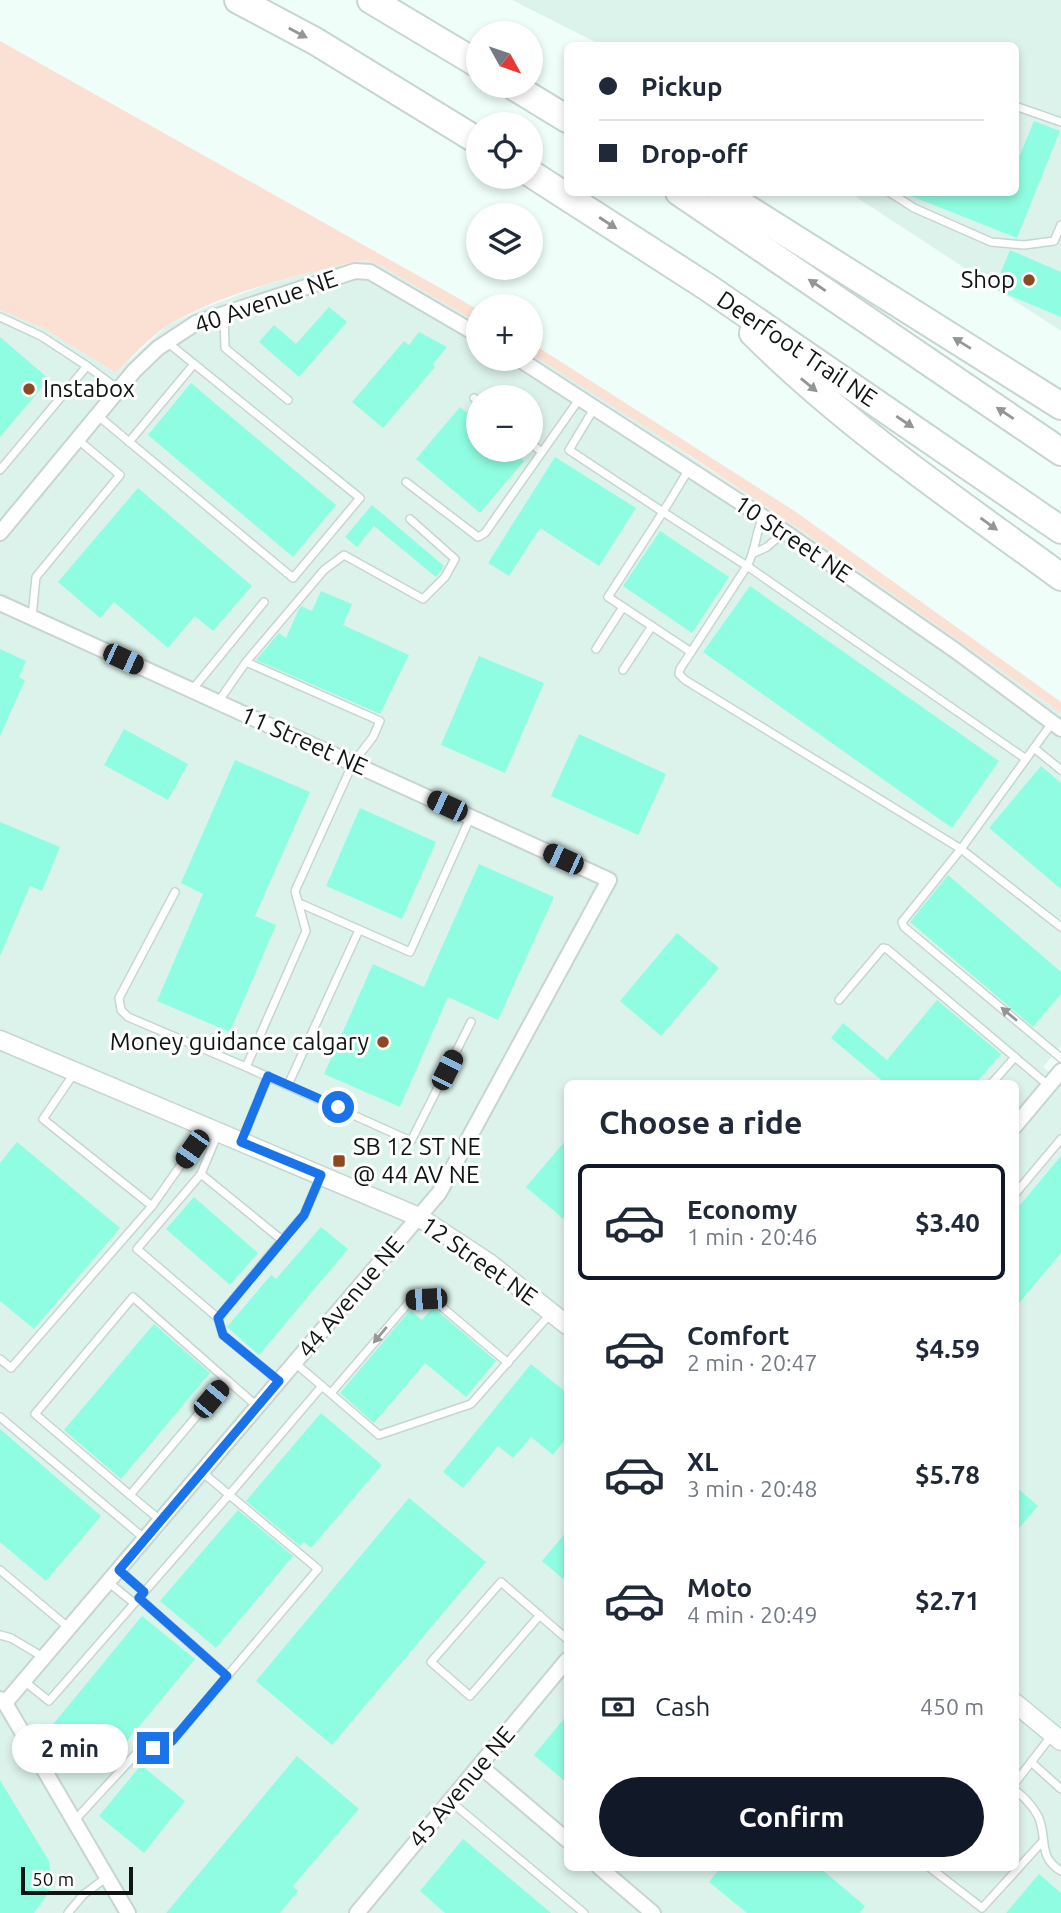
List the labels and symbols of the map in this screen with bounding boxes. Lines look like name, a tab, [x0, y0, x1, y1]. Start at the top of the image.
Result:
north arrow	[466, 21, 542, 98]
one-way arrow	[289, 26, 309, 38]
one-way arrow	[599, 216, 618, 229]
street label: 40 Avenue NE	[191, 264, 341, 339]
place label: Shop	[961, 266, 1015, 293]
marker: Shop	[1021, 272, 1037, 288]
one-way arrow	[807, 279, 826, 292]
street label: Deerfoot Trail NE	[712, 285, 882, 412]
one-way arrow	[953, 336, 971, 350]
place label: Instabox	[43, 375, 135, 402]
one-way arrow	[800, 377, 817, 392]
marker: Instabox	[21, 381, 37, 397]
one-way arrow	[996, 406, 1014, 420]
one-way arrow	[895, 416, 914, 429]
street label: 10 Street NE	[729, 489, 857, 588]
one-way arrow	[980, 517, 998, 531]
car	[100, 641, 147, 677]
street label: 11 Street NE	[237, 701, 372, 780]
car	[424, 788, 471, 824]
car	[540, 841, 587, 877]
one-way arrow	[1000, 1007, 1017, 1022]
place label: Money guidance calgary	[110, 1028, 369, 1055]
marker: Money guidance calgary	[375, 1034, 391, 1050]
car	[429, 1047, 466, 1093]
route start	[322, 1091, 354, 1123]
car	[172, 1126, 213, 1172]
place label: SB 12 ST NE @ 44 AV NE	[353, 1133, 481, 1188]
marker: SB 12 ST NE @ 44 AV NE	[331, 1153, 347, 1169]
street label: 12 Street NE	[416, 1211, 543, 1311]
street label: 44 Avenue NE	[292, 1231, 409, 1363]
car	[405, 1287, 448, 1311]
one-way arrow	[373, 1326, 388, 1343]
car	[190, 1376, 233, 1422]
street label: 45 Avenue NE	[403, 1721, 520, 1853]
callout: 2 min	[13, 1724, 128, 1772]
route end	[137, 1732, 169, 1764]
scale bar	[21, 1864, 133, 1896]

